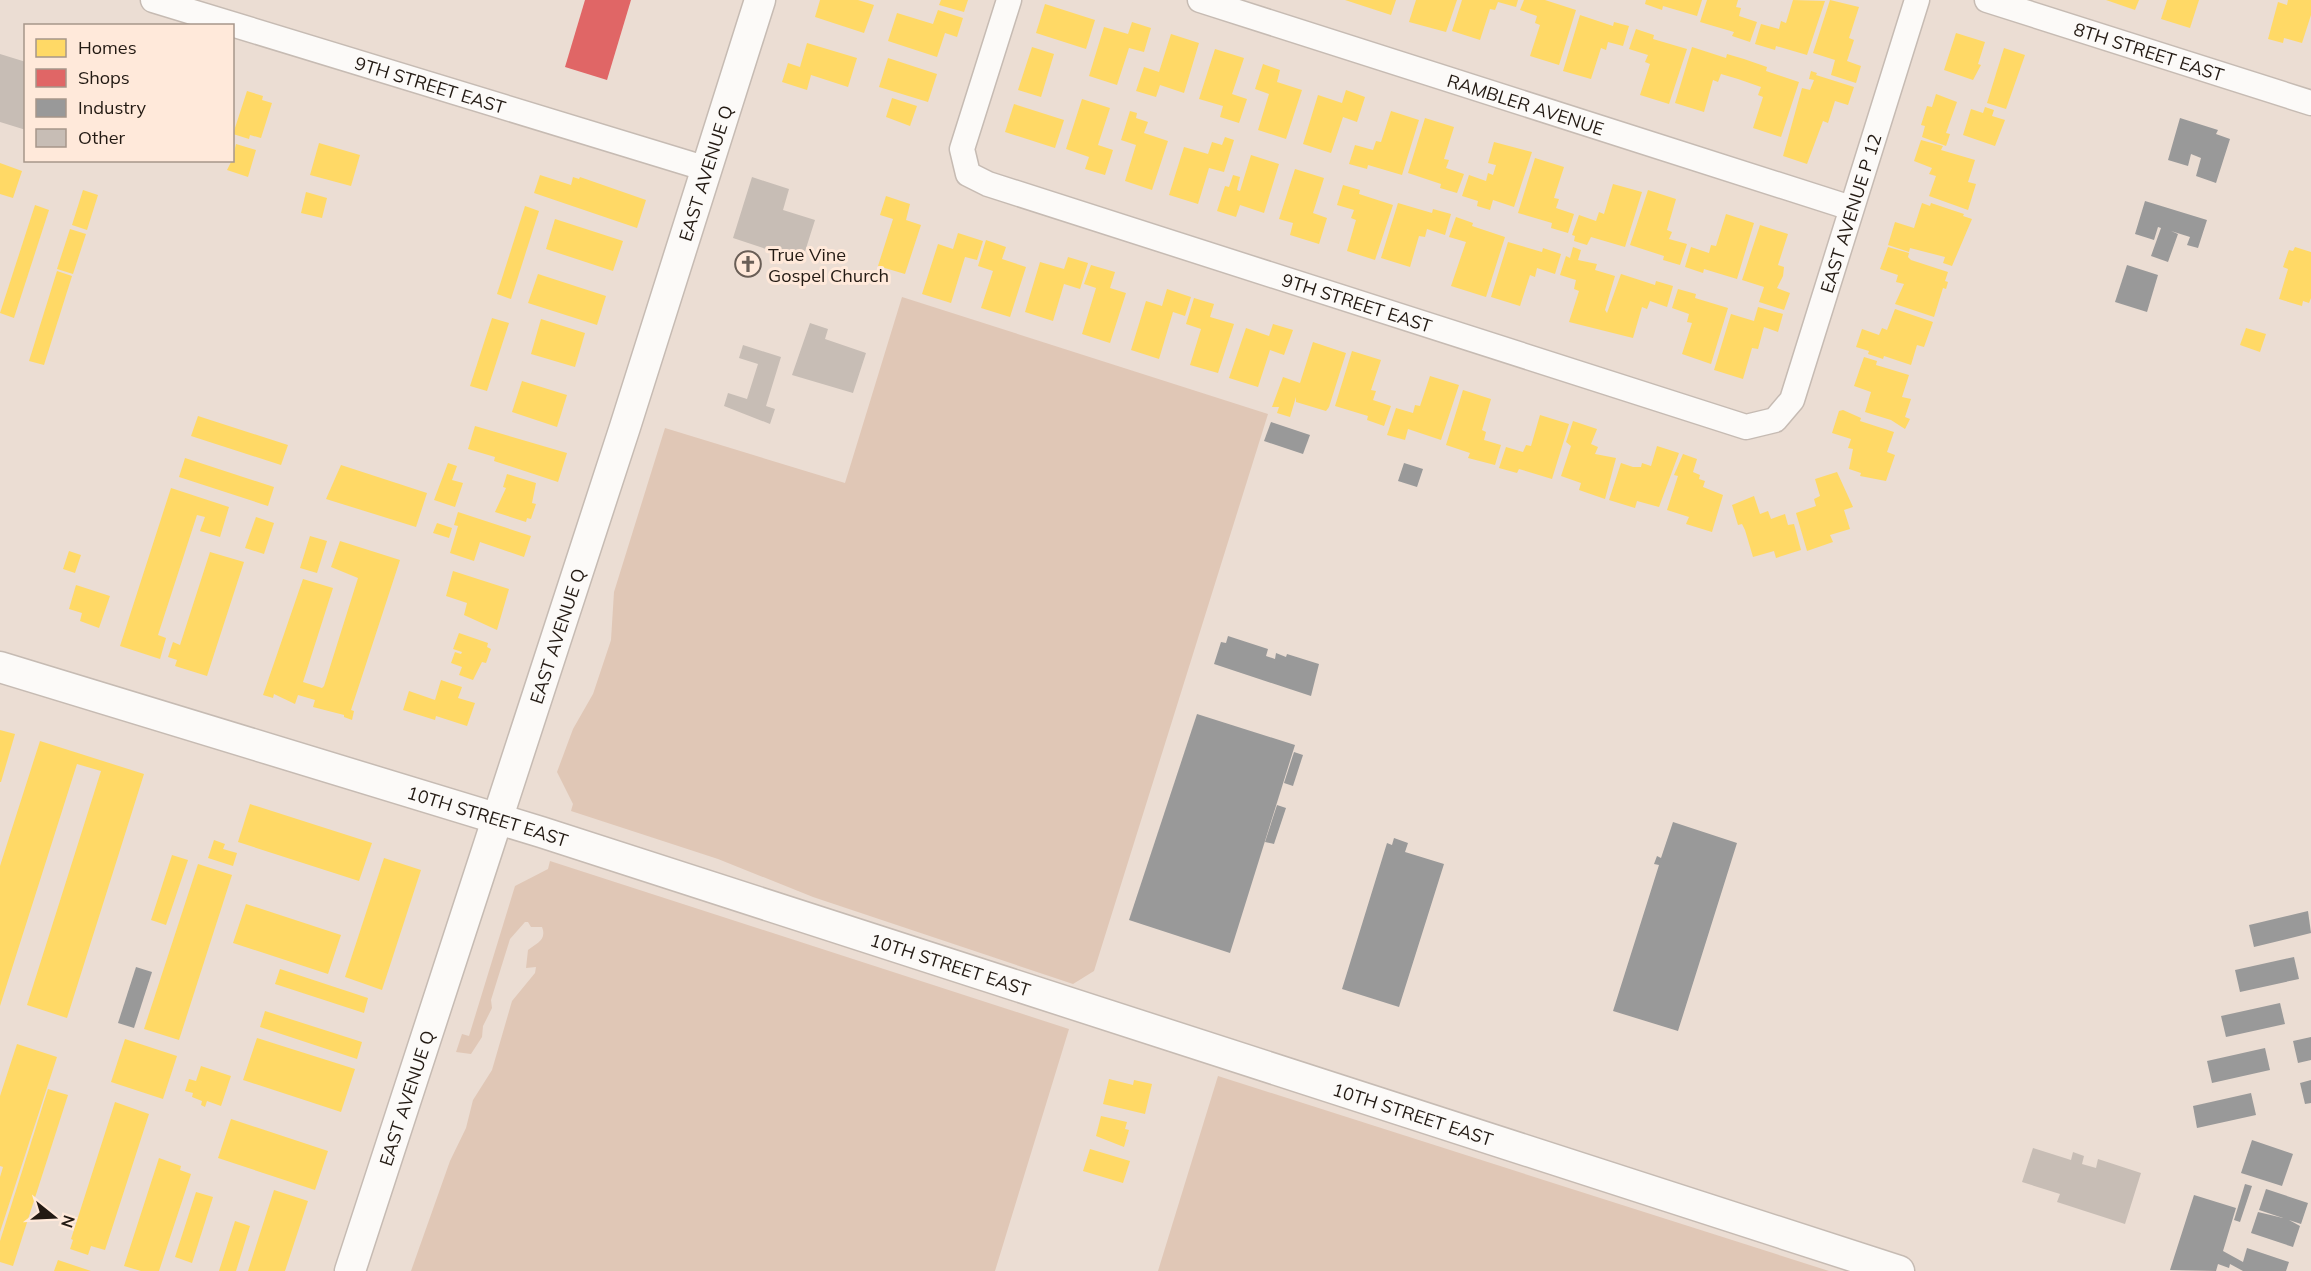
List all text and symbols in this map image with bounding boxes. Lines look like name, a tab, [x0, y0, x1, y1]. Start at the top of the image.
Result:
street label: 8TH STREET EAST	[2071, 17, 2227, 86]
legend	[24, 24, 234, 162]
text: Homes	[78, 36, 137, 59]
street label: 9TH STREET EAST	[352, 51, 509, 118]
text: Shops	[78, 66, 130, 89]
street label: RAMBLER AVENUE	[1444, 68, 1607, 140]
text: Industry	[78, 96, 147, 119]
street label: EAST AVENUE Q	[673, 102, 738, 244]
text: Other	[78, 126, 126, 149]
street label: EAST AVENUE P 12	[1815, 131, 1886, 296]
place label: True Vine Gospel Church	[768, 243, 889, 287]
church icon: True Vine Gospel Church	[733, 249, 763, 279]
street label: 9TH STREET EAST	[1279, 268, 1435, 337]
street label: EAST AVENUE Q	[524, 565, 590, 707]
street label: 10TH STREET EAST	[405, 780, 571, 852]
street label: 10TH STREET EAST	[867, 928, 1034, 1001]
street label: EAST AVENUE Q	[374, 1027, 439, 1169]
street label: 10TH STREET EAST	[1330, 1077, 1496, 1151]
north arrow	[24, 1187, 84, 1247]
text: N	[57, 1213, 80, 1230]

